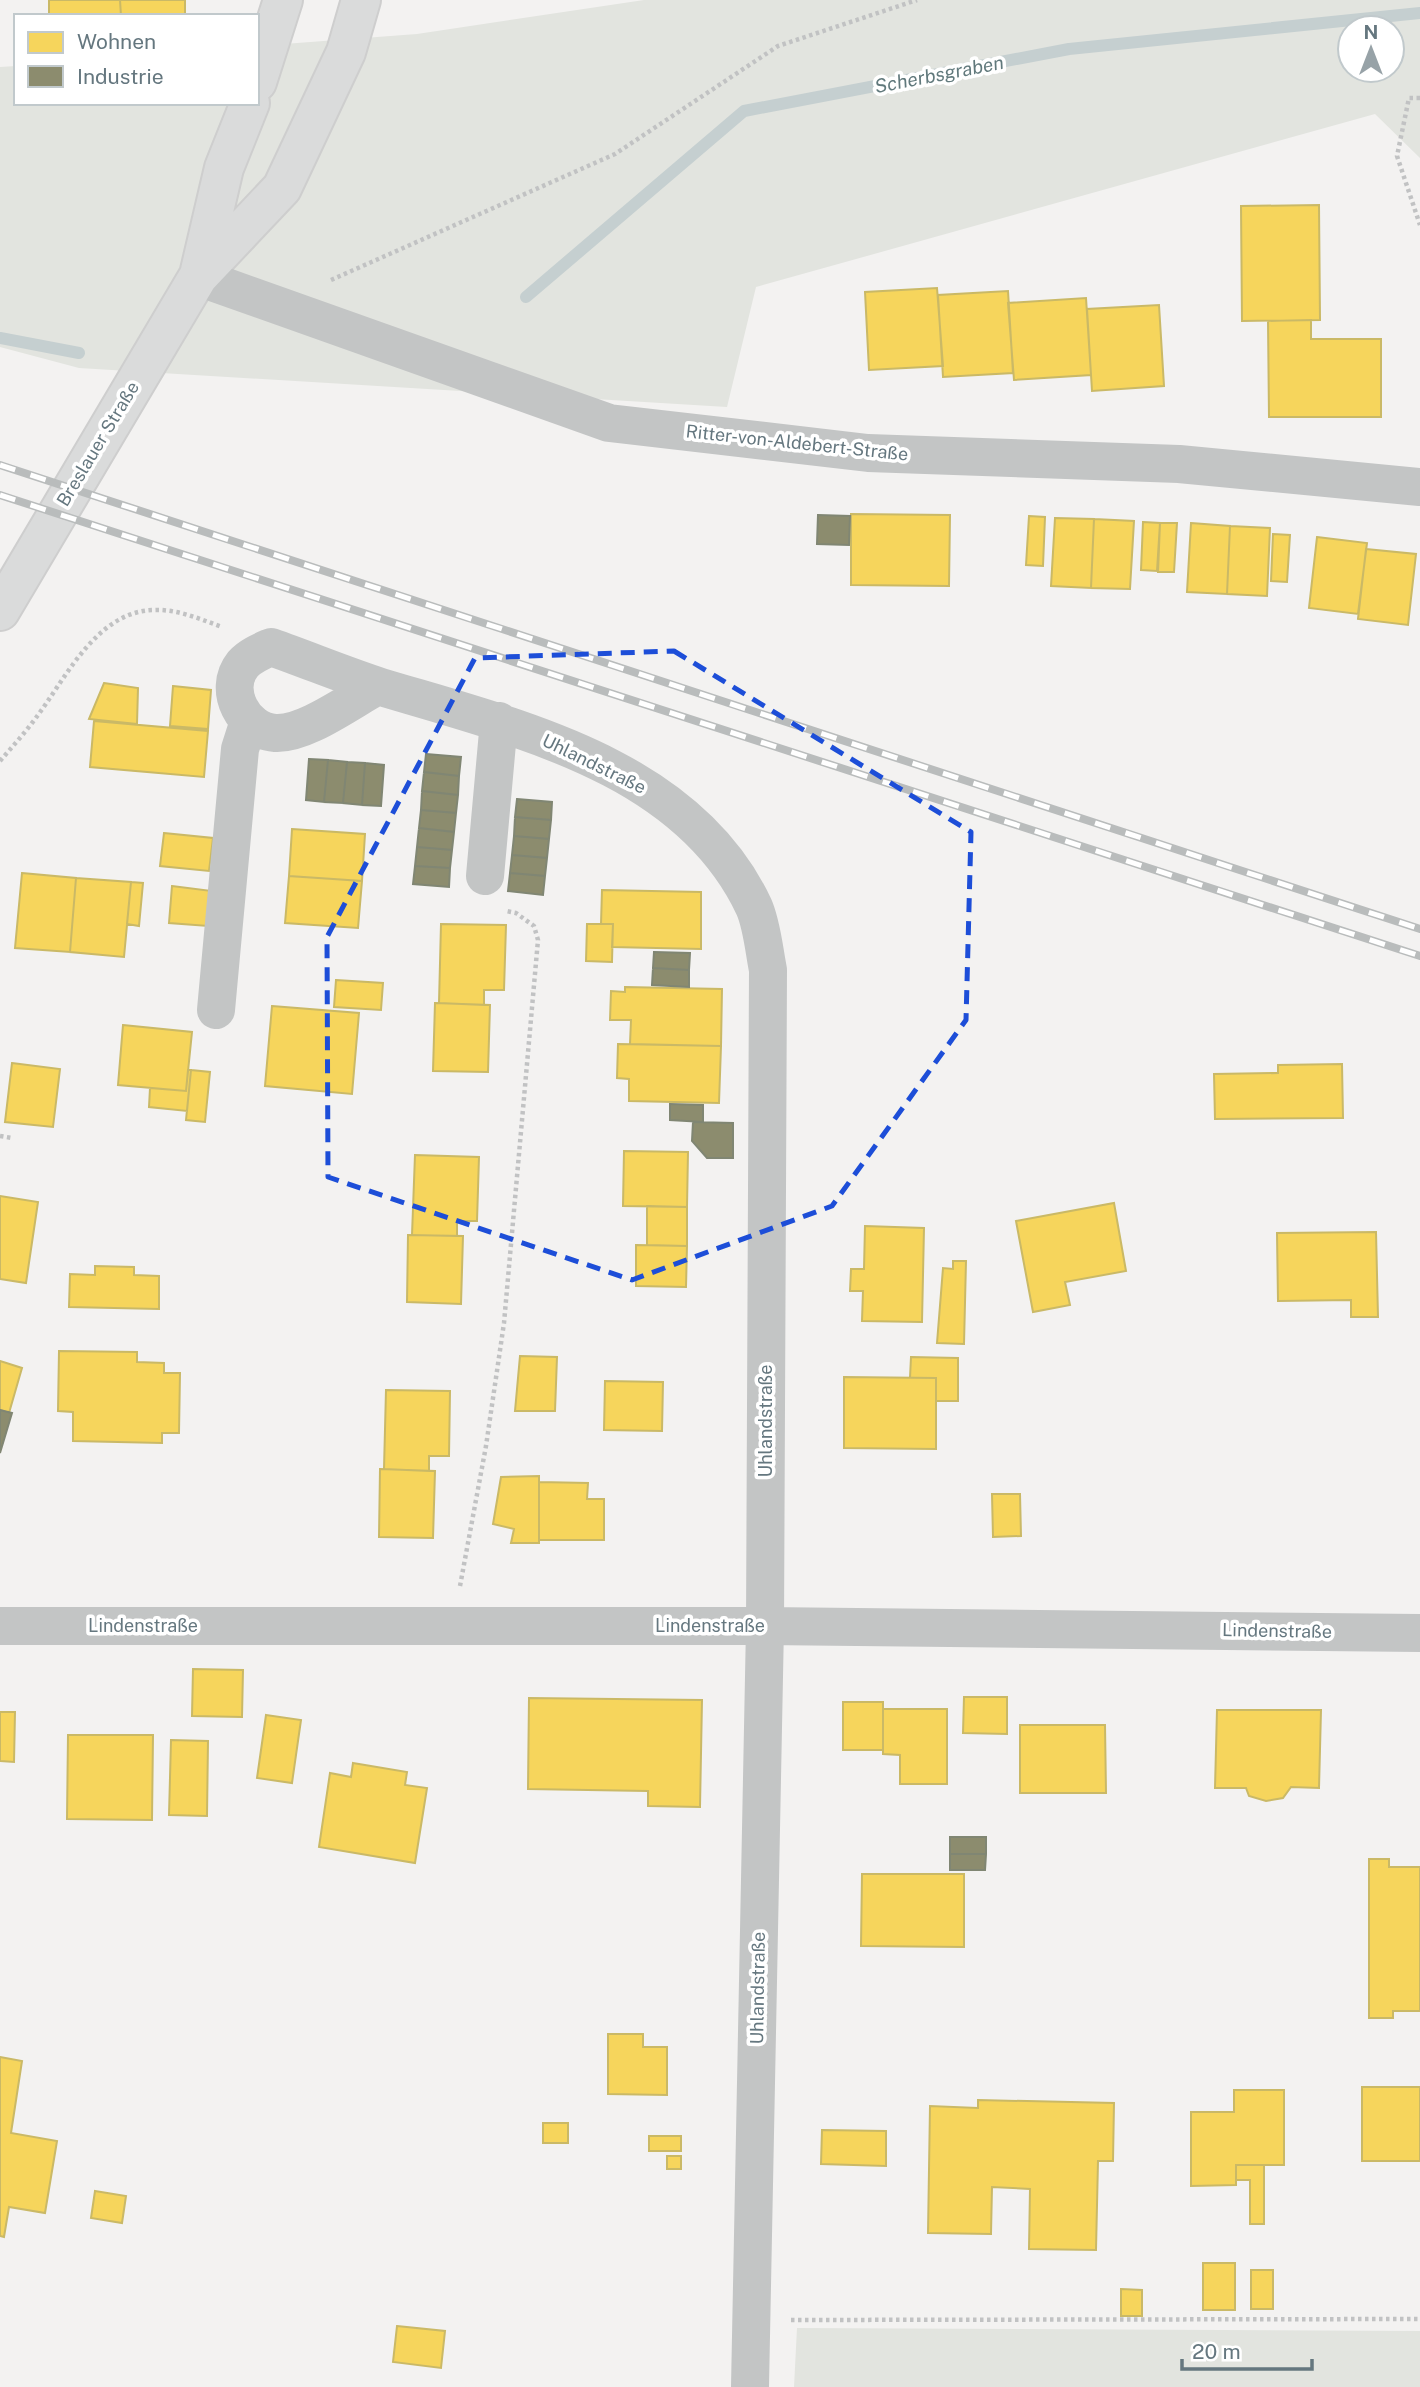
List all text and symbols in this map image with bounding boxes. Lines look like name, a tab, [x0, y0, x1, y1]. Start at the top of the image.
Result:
legend	[14, 14, 259, 105]
north arrow	[1336, 14, 1406, 84]
text: N	[1364, 21, 1378, 43]
text: Wohnen	[77, 29, 156, 54]
water label: Scherbsgraben	[873, 51, 1005, 97]
text: Industrie	[77, 64, 164, 89]
street label: Breslauer Straße	[52, 378, 143, 510]
street label: Ritter-von-Aldebert-Straße	[685, 420, 909, 465]
street label: Uhlandstraße	[539, 729, 650, 798]
street label: Uhlandstraße	[755, 1365, 776, 1477]
street label: Lindenstraße	[88, 1615, 198, 1636]
street label: Lindenstraße	[655, 1615, 765, 1636]
street label: Lindenstraße	[1222, 1619, 1332, 1642]
street label: Uhlandstraße	[746, 1931, 769, 2045]
scale bar	[1182, 2328, 1312, 2372]
text: 20 m	[1192, 2339, 1241, 2364]

